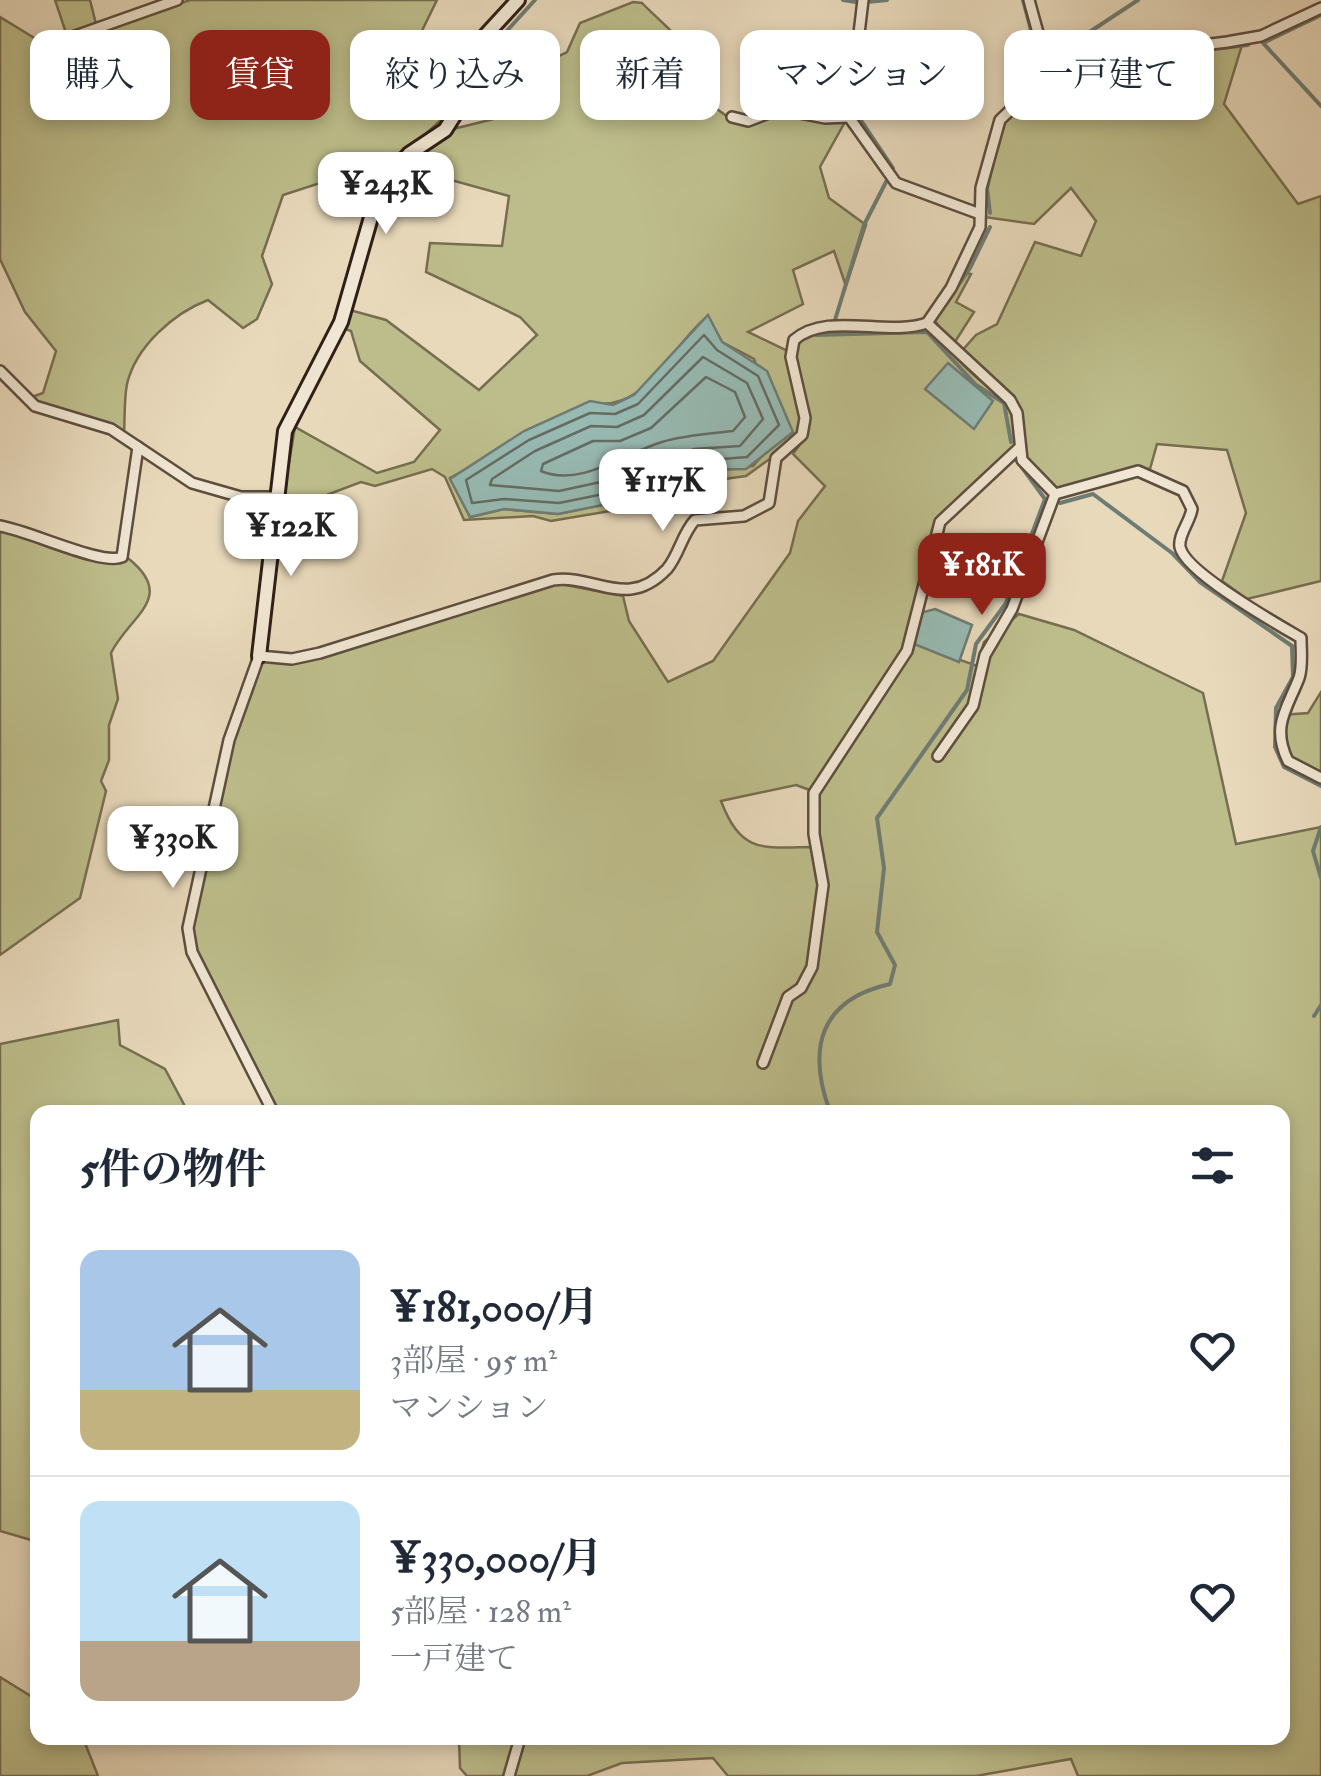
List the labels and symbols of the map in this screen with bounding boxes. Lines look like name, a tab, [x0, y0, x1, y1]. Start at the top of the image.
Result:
pin: ¥243K	[316, 152, 456, 237]
pin: ¥117K	[593, 449, 733, 534]
pin: ¥122K	[221, 494, 361, 579]
pin: ¥181K	[912, 533, 1052, 618]
pin: ¥330K	[103, 806, 243, 891]

